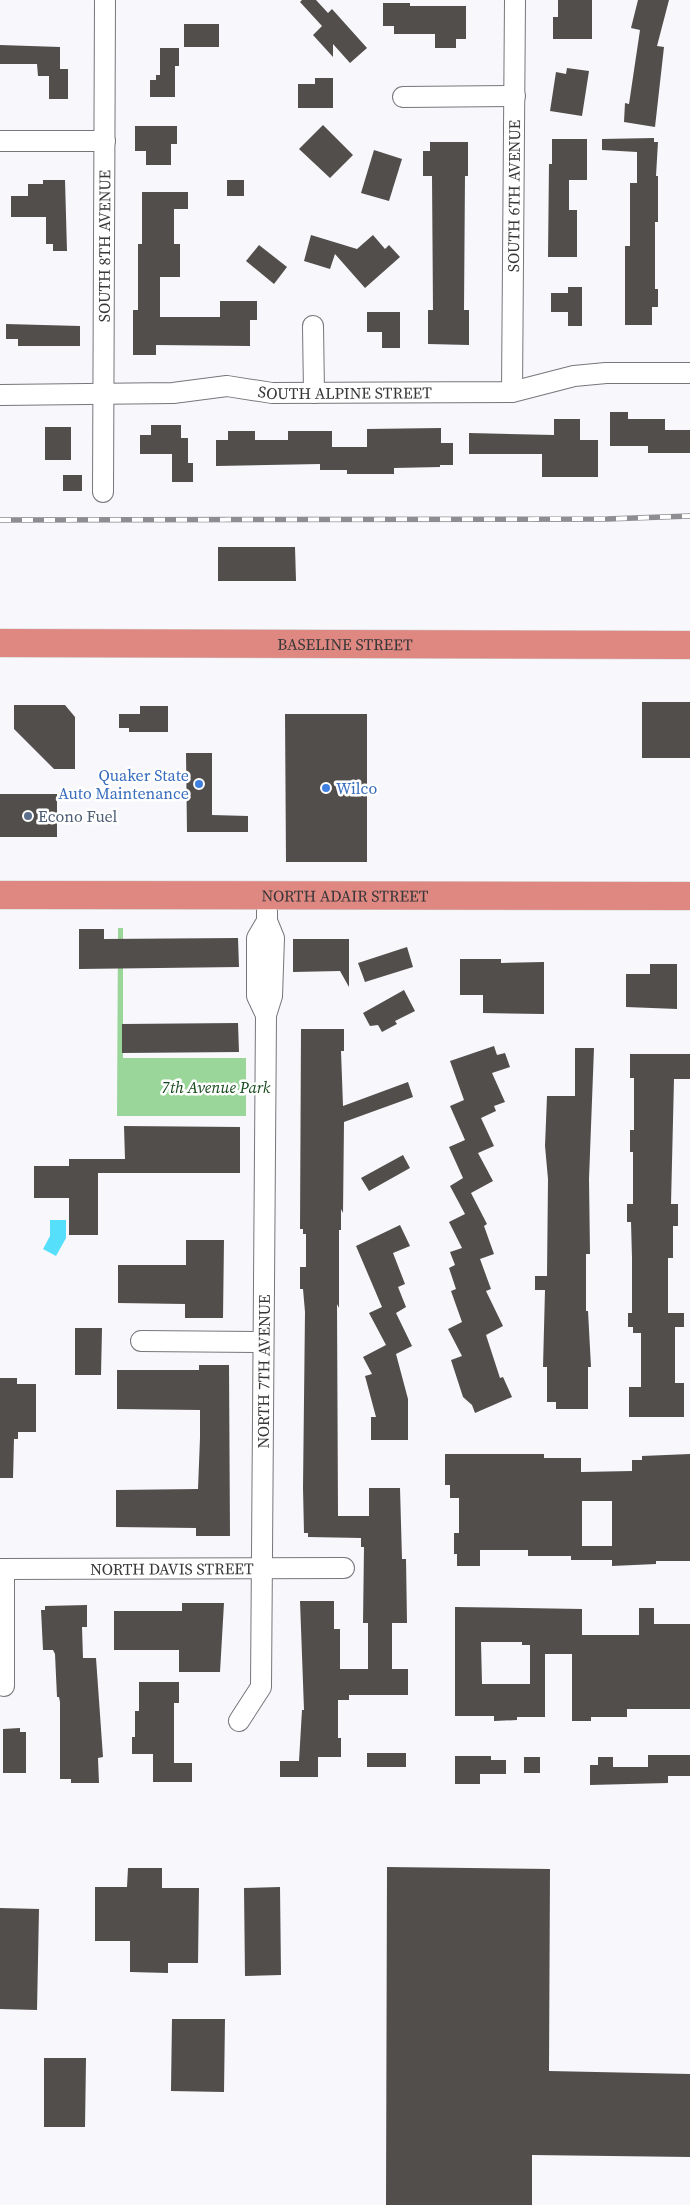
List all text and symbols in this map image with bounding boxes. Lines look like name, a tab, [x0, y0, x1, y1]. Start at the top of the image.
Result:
street label: SOUTH 6TH AVENUE	[502, 119, 525, 272]
street label: SOUTH 8TH AVENUE	[93, 169, 115, 322]
street label: SOUTH ALPINE STREET	[257, 380, 432, 405]
street label: BASELINE STREET	[277, 633, 413, 655]
place label: Quaker State Auto Maintenance	[58, 764, 189, 804]
place label: Wilco	[336, 777, 377, 799]
marker: Quaker State Auto Maintenance	[193, 778, 205, 790]
marker: Wilco	[320, 782, 332, 794]
place label: Econo Fuel	[38, 805, 118, 827]
marker: Econo Fuel	[22, 810, 34, 822]
street label: NORTH ADAIR STREET	[262, 884, 429, 907]
park label: 7th Avenue Park	[162, 1076, 271, 1098]
street label: NORTH 7TH AVENUE	[252, 1294, 275, 1449]
street label: NORTH DAVIS STREET	[90, 1557, 254, 1580]

